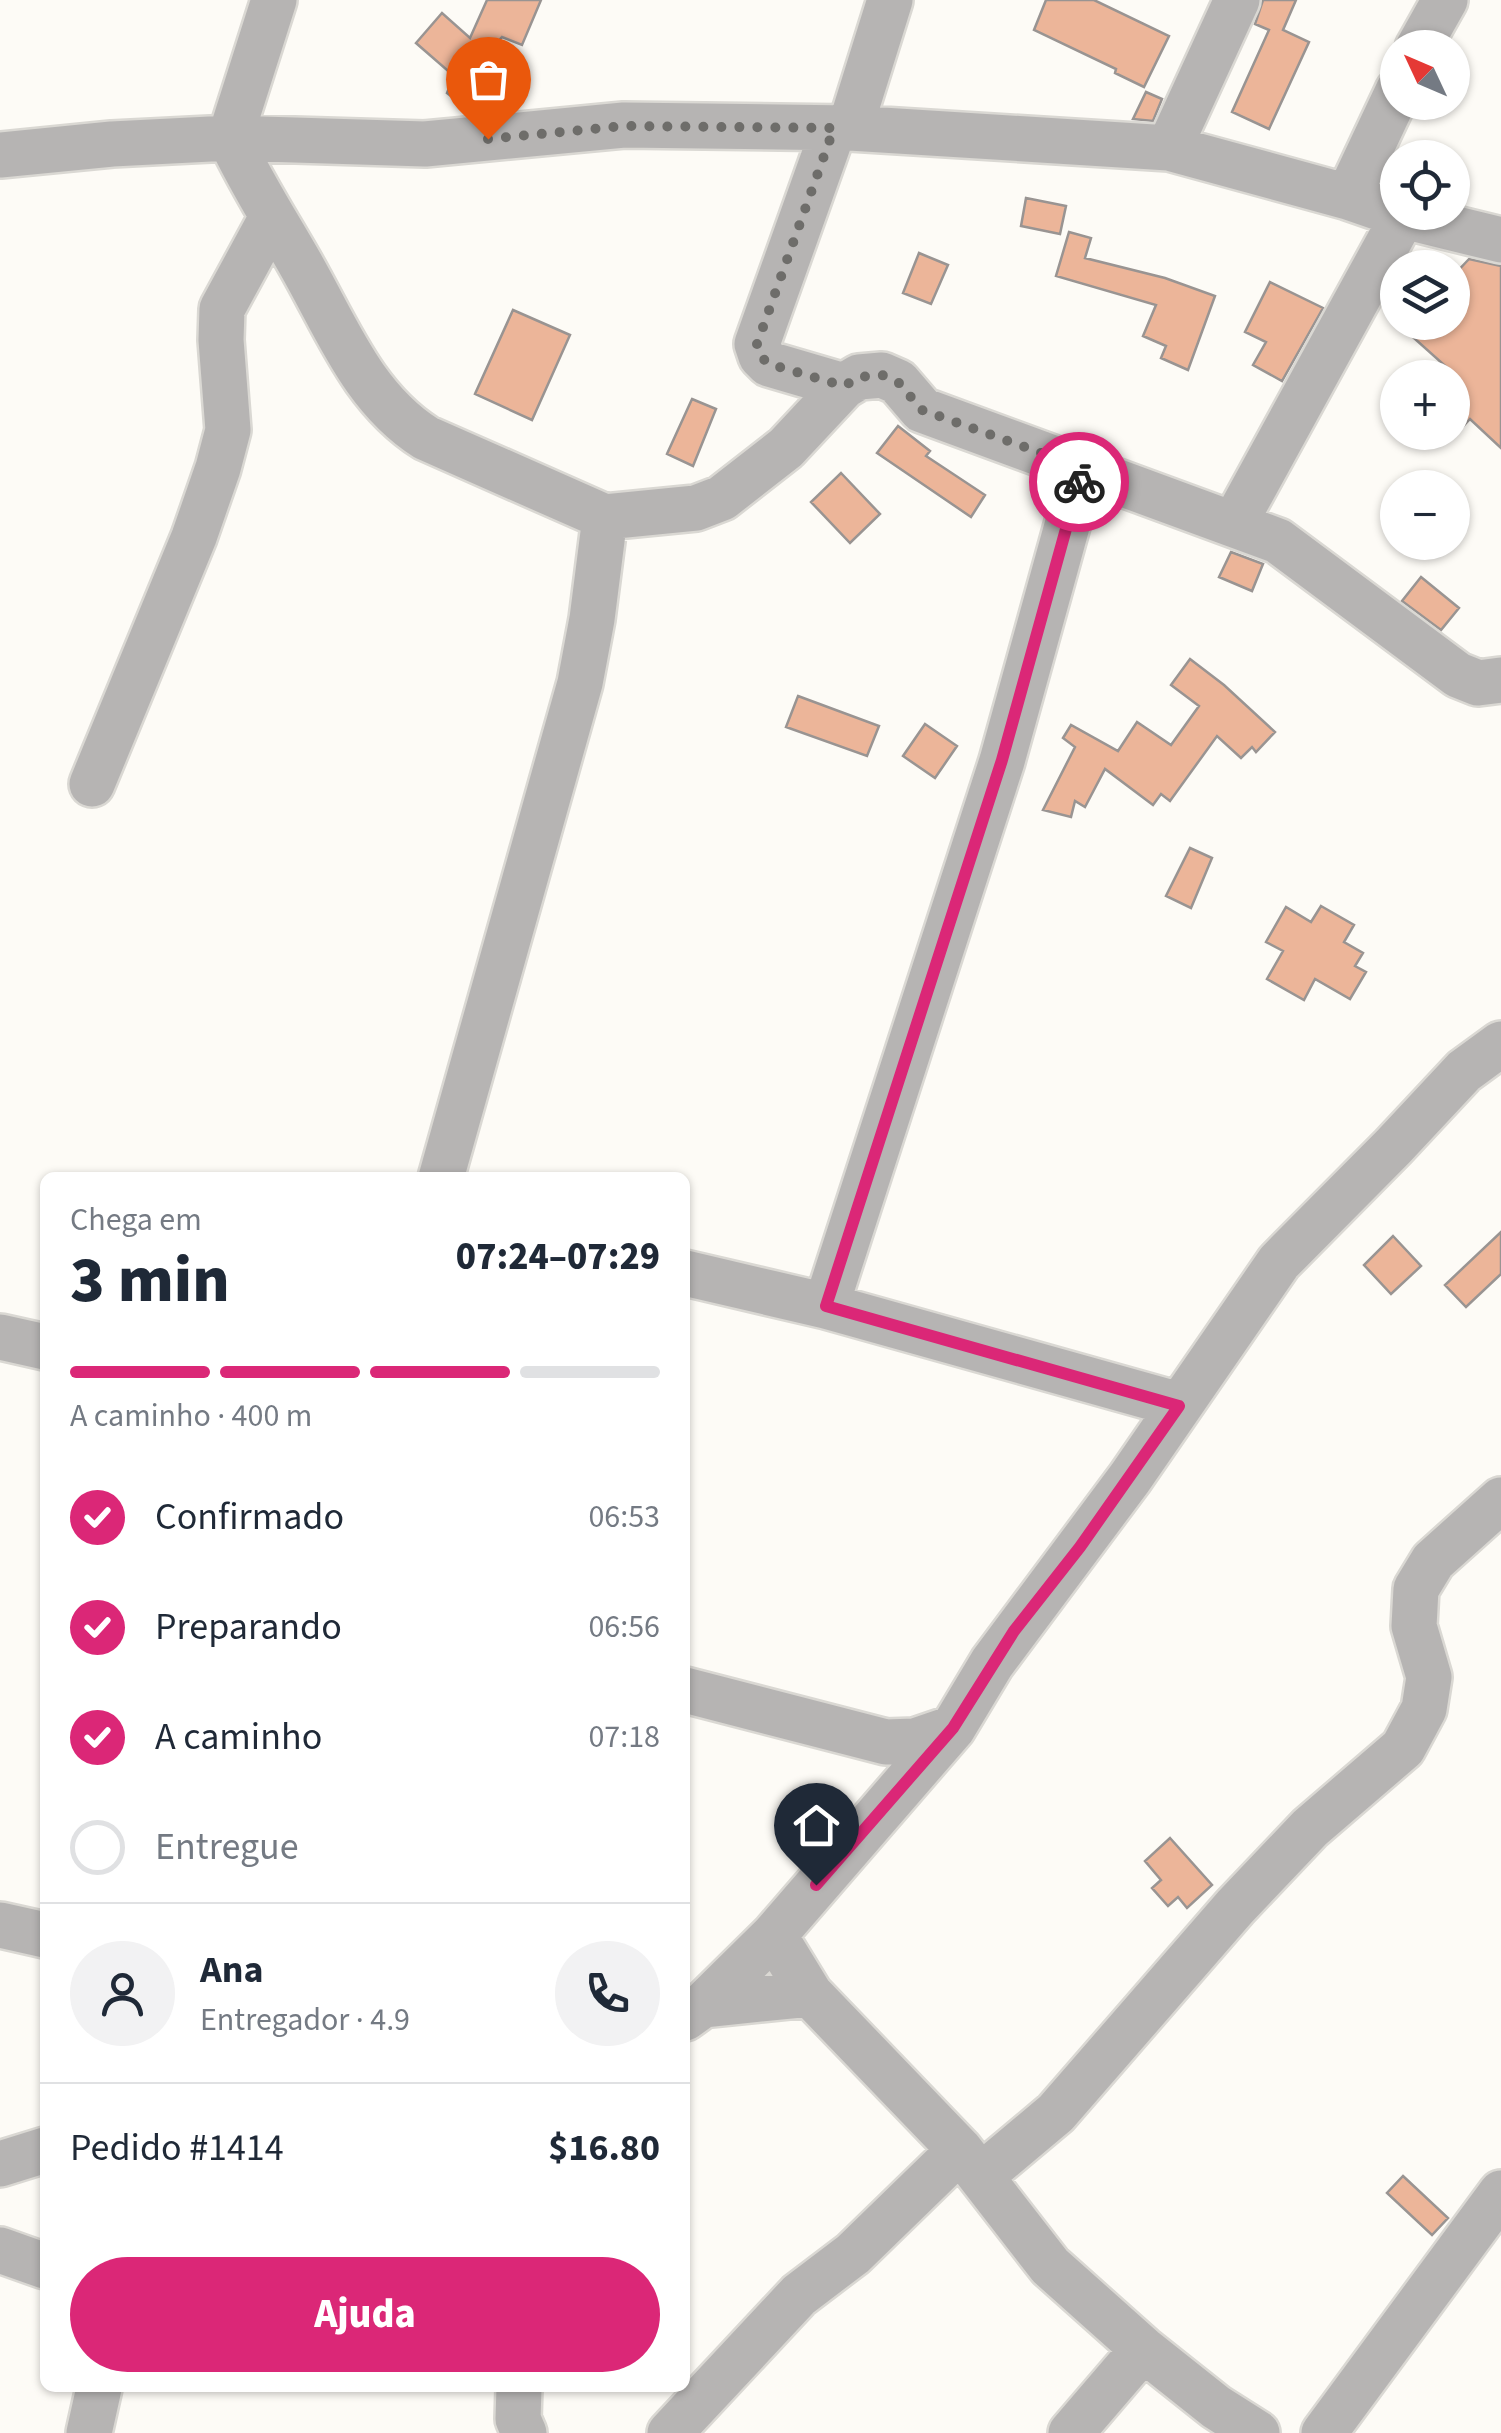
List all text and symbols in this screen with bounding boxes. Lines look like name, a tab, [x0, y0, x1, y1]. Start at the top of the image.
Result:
north arrow	[1380, 30, 1470, 120]
map controls	[1380, 30, 1470, 560]
pin	[446, 37, 531, 140]
icon: bag	[461, 52, 516, 107]
button: locate	[1380, 140, 1470, 230]
button: layers	[1380, 250, 1470, 340]
button: +	[1380, 360, 1470, 450]
courier	[1029, 432, 1129, 532]
icon: bike	[1052, 455, 1107, 510]
button: −	[1380, 470, 1470, 560]
text: Chega em	[70, 1197, 202, 1243]
text: 07:24–07:29	[456, 1230, 660, 1284]
text: 3 min	[70, 1234, 230, 1327]
text: A caminho · 400 m	[70, 1393, 312, 1439]
icon: check	[70, 1490, 125, 1545]
text: Confirmado	[155, 1490, 344, 1544]
text: 06:53	[588, 1494, 660, 1540]
icon: check	[70, 1600, 125, 1655]
text: Preparando	[155, 1600, 342, 1654]
text: 06:56	[588, 1604, 660, 1650]
icon: check	[70, 1710, 125, 1765]
text: A caminho	[155, 1710, 322, 1764]
text: 07:18	[588, 1714, 660, 1760]
pin	[774, 1783, 859, 1886]
icon: home	[789, 1798, 844, 1853]
text: Entregue	[155, 1820, 299, 1874]
button: person	[70, 1941, 175, 2046]
button: phone	[555, 1941, 660, 2046]
text: Ana	[200, 1943, 264, 1997]
text: Entregador · 4.9	[200, 1997, 410, 2043]
text: Pedido #1414	[70, 2121, 284, 2175]
text: $16.80	[548, 2121, 660, 2175]
button: Ajuda	[70, 2257, 660, 2372]

